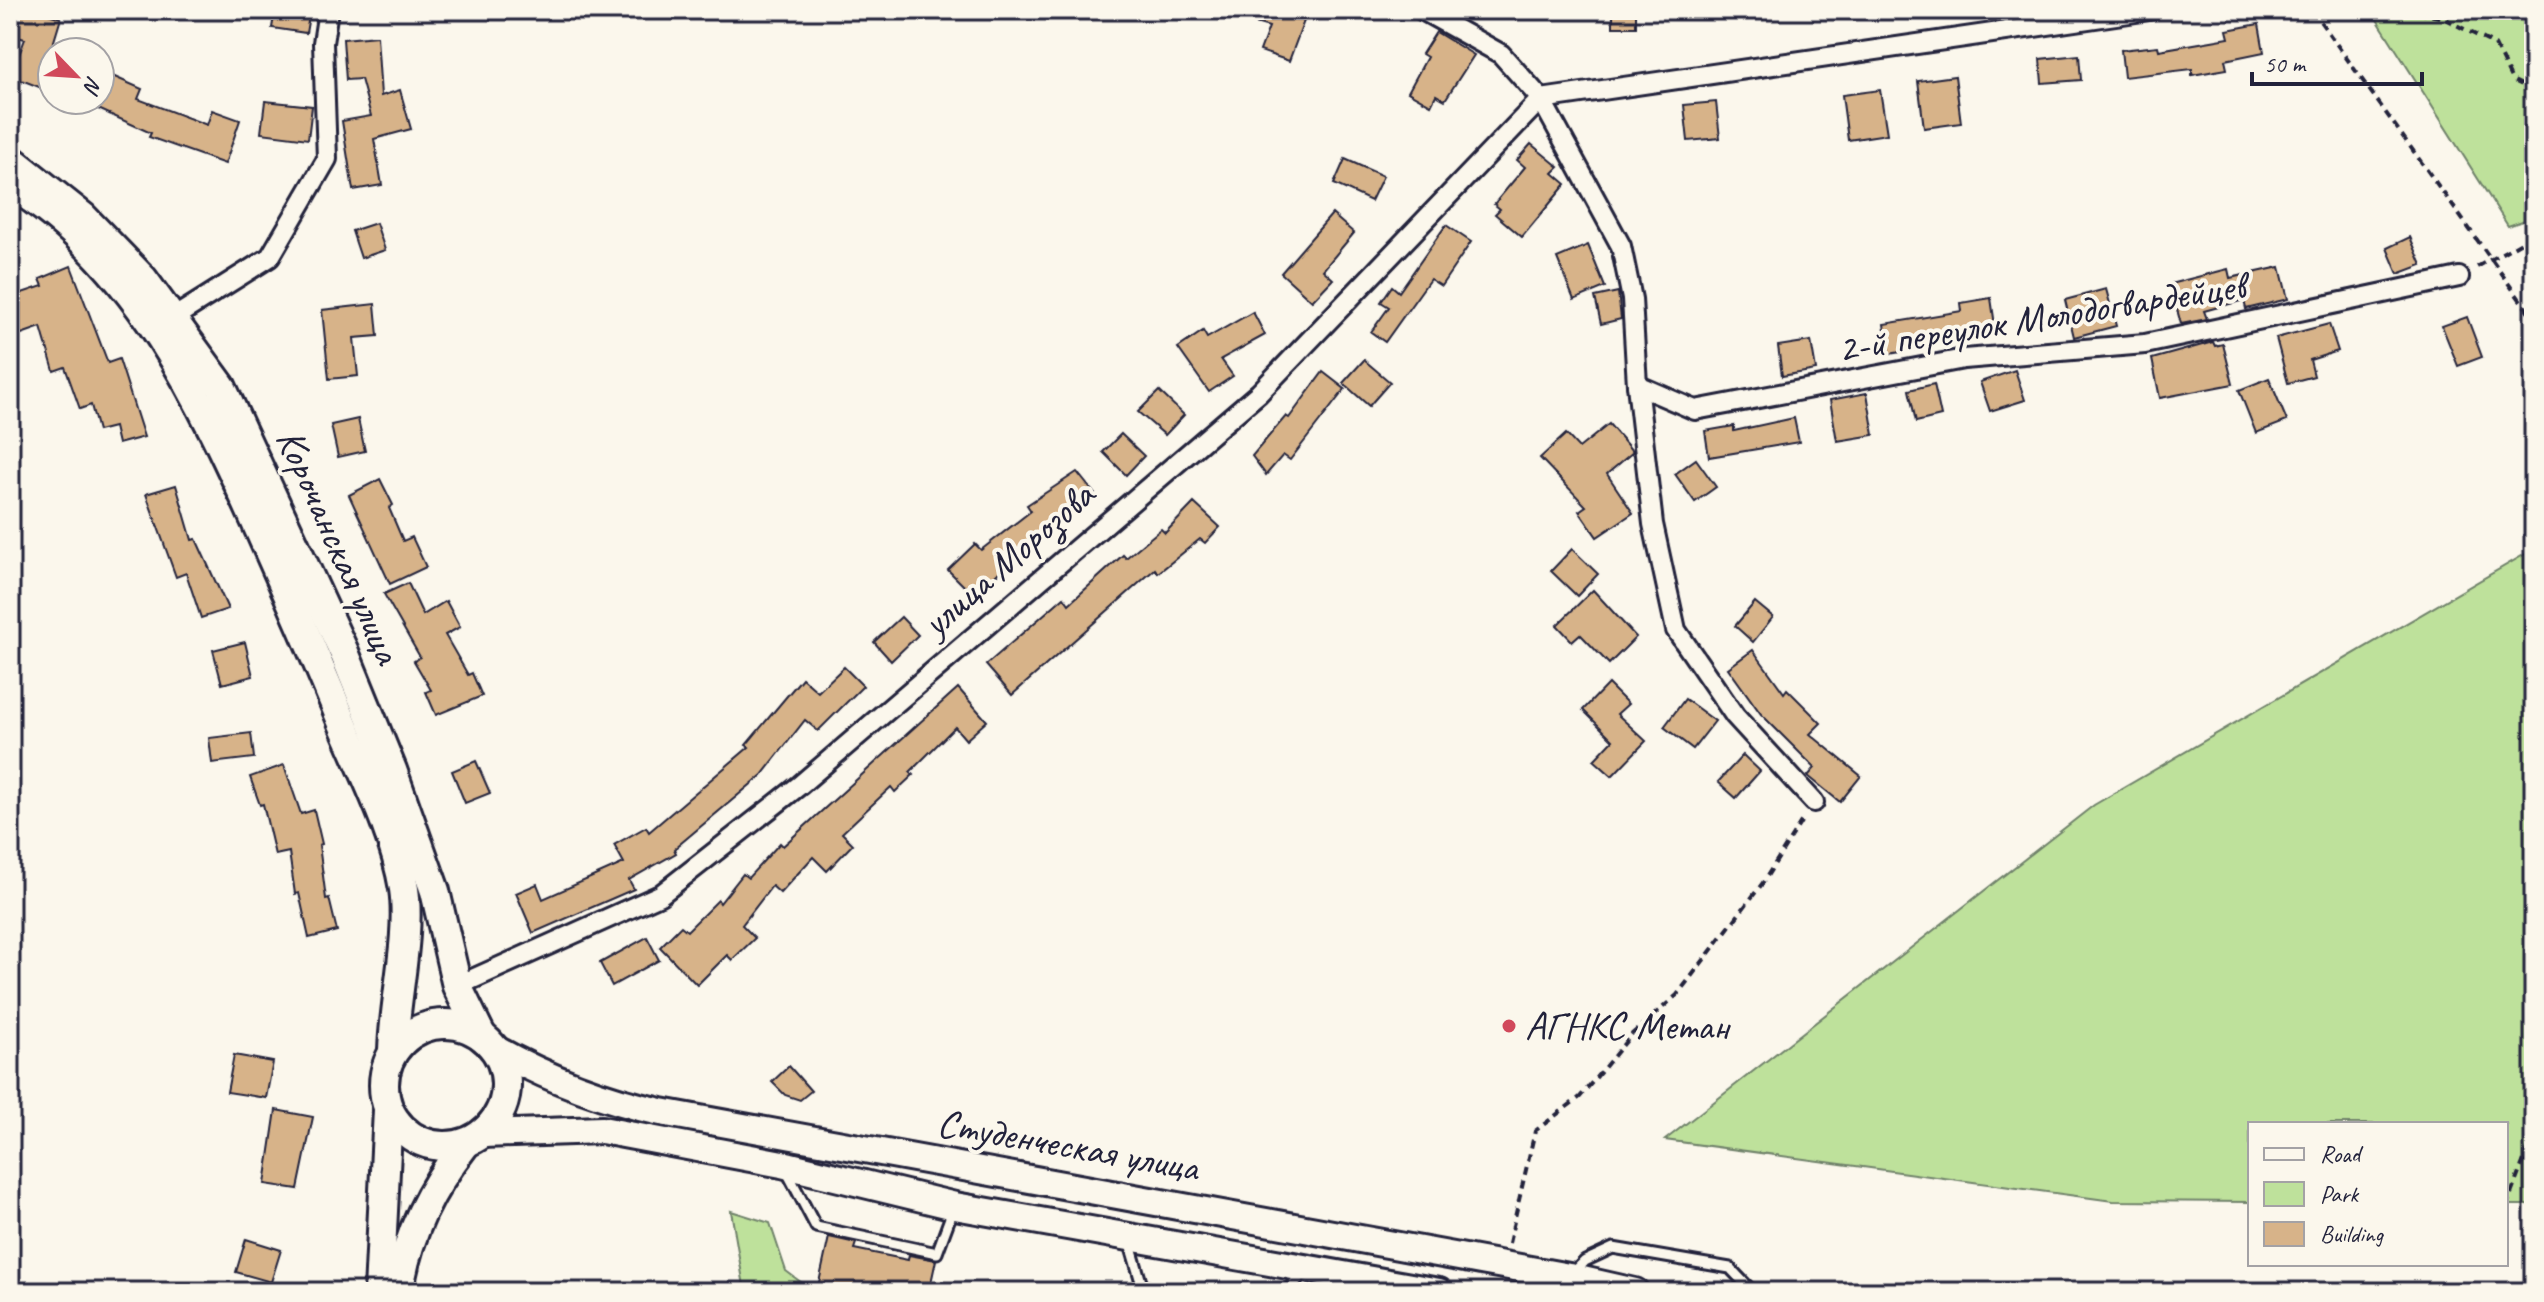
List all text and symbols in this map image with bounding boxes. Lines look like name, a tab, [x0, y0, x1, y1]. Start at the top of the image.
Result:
north arrow	[36, 36, 116, 116]
scale bar	[2252, 36, 2422, 86]
text: 50 m	[2264, 49, 2307, 79]
text: N	[76, 72, 109, 99]
street label: 2-й переулок Молодогвардейцев	[1834, 259, 2255, 374]
street label: Корочанская улица	[265, 421, 414, 674]
street label: улица Морозова	[910, 469, 1107, 649]
place label: АГНКС Метан	[1525, 1001, 1732, 1051]
marker: АГНКС Метан	[1500, 1017, 1518, 1035]
street label: Студенческая улица	[934, 1097, 1205, 1193]
legend	[2248, 1122, 2508, 1266]
text: Road	[2320, 1139, 2364, 1169]
text: Park	[2320, 1179, 2360, 1209]
text: Building	[2320, 1219, 2385, 1249]

